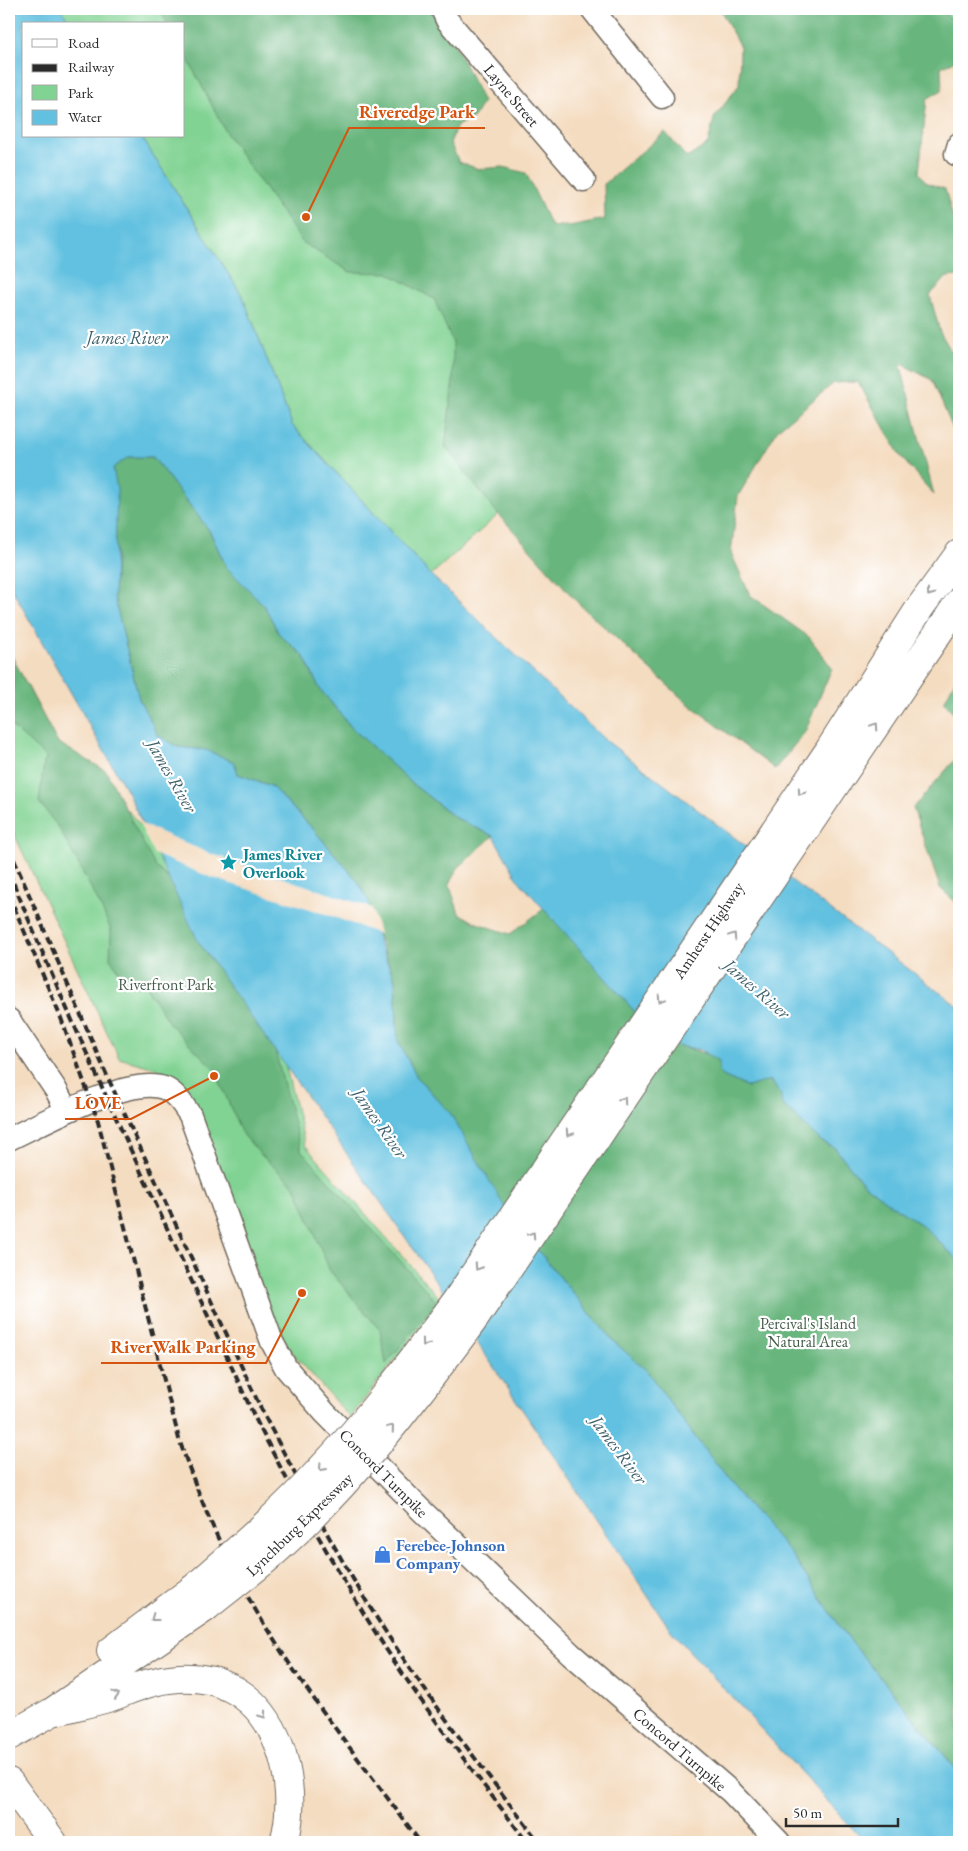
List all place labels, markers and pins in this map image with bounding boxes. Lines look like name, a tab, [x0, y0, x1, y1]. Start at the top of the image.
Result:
callout: Riveredge Park	[349, 95, 485, 128]
place label: James River Overlook	[241, 844, 323, 883]
place icon: James River Overlook	[219, 853, 239, 873]
callout: LOVE	[65, 1086, 131, 1119]
callout: RiverWalk Parking	[101, 1330, 266, 1363]
place label: Ferebee-Johnson Company	[396, 1535, 505, 1574]
shop icon: Ferebee-Johnson Company	[372, 1544, 392, 1564]

